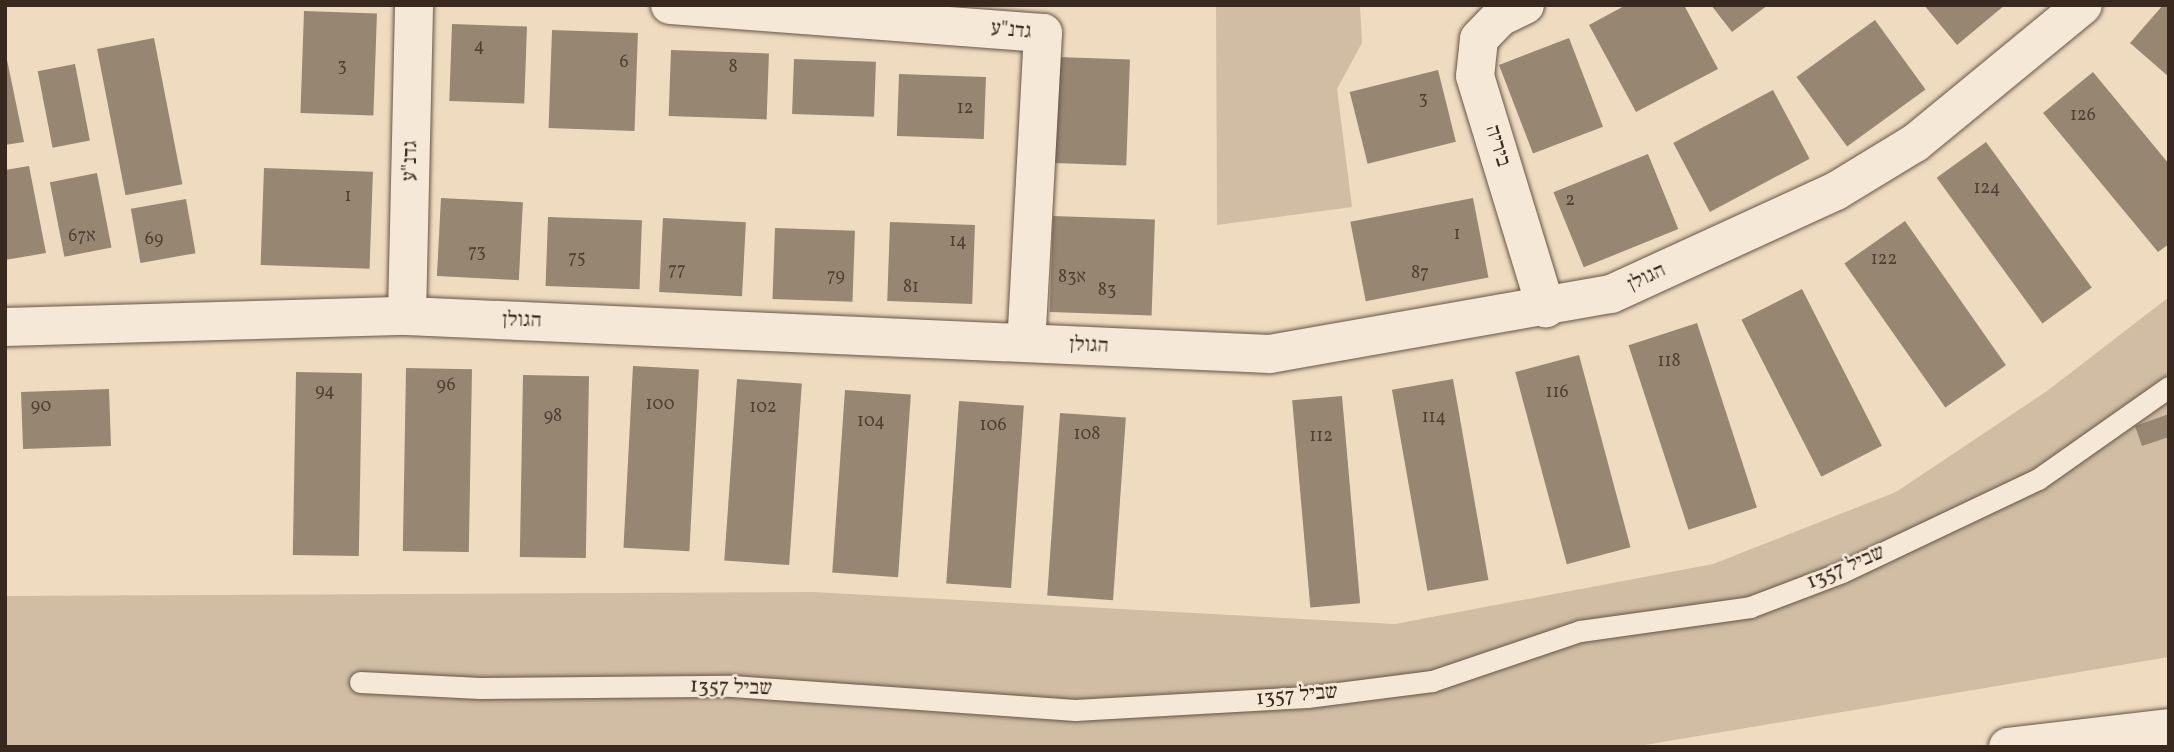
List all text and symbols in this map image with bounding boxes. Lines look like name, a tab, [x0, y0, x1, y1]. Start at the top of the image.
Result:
street label: גדנ"ע	[990, 17, 1032, 45]
house number: 4	[474, 36, 484, 58]
house number: 6	[619, 52, 629, 74]
house number: 3	[337, 56, 347, 78]
house number: 8	[728, 57, 738, 79]
house number: 3	[1418, 89, 1428, 111]
house number: 12	[957, 98, 973, 120]
house number: 126	[2070, 105, 2096, 127]
street label: ביריה	[1479, 122, 1515, 170]
street label: גדנ"ע	[398, 140, 424, 182]
house number: 124	[1974, 178, 2000, 200]
house number: 1	[345, 186, 351, 208]
house number: 2	[1565, 190, 1575, 212]
house number: 1	[1454, 224, 1460, 246]
house number: 67א	[68, 226, 96, 248]
house number: 69	[145, 229, 163, 251]
house number: 14	[949, 231, 967, 253]
house number: 73	[468, 242, 486, 264]
house number: 75	[568, 248, 586, 270]
house number: 122	[1871, 249, 1897, 271]
street label: הגולן	[1624, 258, 1670, 298]
house number: 77	[668, 260, 686, 282]
house number: 87	[1411, 263, 1429, 285]
house number: 79	[827, 266, 845, 288]
house number: 83א	[1058, 267, 1086, 289]
house number: 81	[903, 277, 919, 299]
house number: 83	[1098, 280, 1116, 302]
street label: הגולן	[502, 308, 542, 334]
street label: הגולן	[1069, 332, 1109, 360]
house number: 118	[1657, 351, 1681, 373]
house number: 96	[436, 375, 456, 397]
house number: 94	[315, 381, 335, 403]
house number: 116	[1545, 382, 1569, 404]
house number: 100	[646, 394, 674, 416]
house number: 90	[31, 396, 51, 418]
house number: 102	[749, 397, 777, 419]
house number: 98	[544, 406, 562, 428]
house number: 114	[1422, 407, 1446, 429]
house number: 104	[857, 411, 885, 433]
house number: 106	[979, 415, 1007, 437]
house number: 108	[1074, 424, 1100, 446]
house number: 112	[1309, 426, 1333, 448]
street label: שביל 1357	[1803, 540, 1889, 596]
street label: שביל 1357	[689, 674, 773, 702]
street label: שביל 1357	[1255, 680, 1339, 712]

